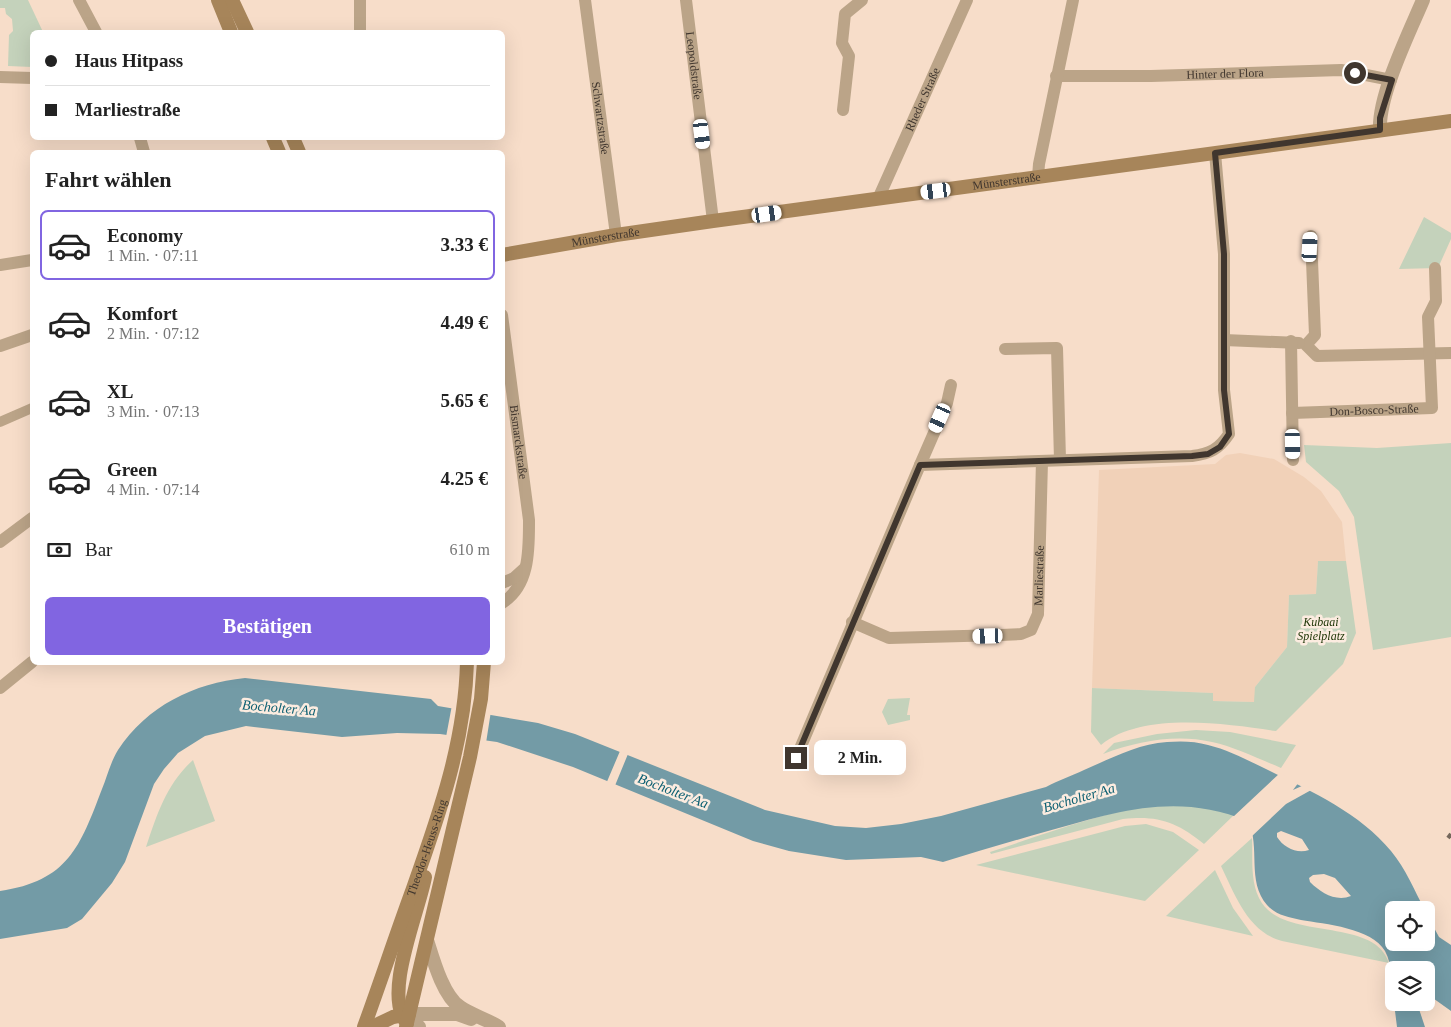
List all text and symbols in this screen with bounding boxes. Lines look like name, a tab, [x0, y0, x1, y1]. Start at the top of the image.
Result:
street label: Leopoldstraße	[683, 31, 705, 100]
text: Haus Hitpass	[75, 50, 183, 71]
route start	[1344, 62, 1366, 84]
street label: Rheder Straße	[902, 65, 943, 134]
street label: Hinter der Flora	[1186, 65, 1265, 82]
street label: Schwartzstraße	[589, 81, 612, 155]
text: Marliestraße	[75, 99, 181, 120]
car	[692, 118, 711, 150]
text: Fahrt wählen	[45, 167, 172, 192]
street label: Münsterstraße	[972, 170, 1042, 193]
car	[920, 182, 951, 200]
car	[751, 204, 782, 224]
icon: car	[47, 223, 92, 268]
text: Economy	[107, 225, 183, 246]
street label: Münsterstraße	[570, 225, 640, 250]
car	[1301, 232, 1318, 262]
text: 3.33 €	[441, 234, 488, 255]
text: 1 Min. · 07:11	[107, 247, 199, 264]
icon: car	[47, 301, 92, 346]
text: Komfort	[107, 303, 178, 324]
text: 4.49 €	[441, 312, 488, 333]
text: 2 Min. · 07:12	[107, 325, 199, 342]
icon: car	[47, 379, 92, 424]
text: XL	[107, 381, 133, 402]
text: 5.65 €	[441, 390, 488, 411]
car	[927, 401, 952, 435]
street label: Don-Bosco-Straße	[1329, 401, 1419, 419]
text: 3 Min. · 07:13	[107, 403, 199, 420]
street label: Bismarckstraße	[507, 404, 531, 480]
car	[1285, 429, 1300, 459]
icon: car	[47, 457, 92, 502]
text: Green	[107, 459, 157, 480]
text: 4.25 €	[441, 468, 488, 489]
text: 4 Min. · 07:14	[107, 481, 199, 498]
icon: cash	[45, 536, 73, 564]
text: Bar	[85, 539, 112, 560]
text: 610 m	[450, 541, 490, 558]
street label: Marliestraße	[1031, 545, 1047, 606]
button: Bestätigen	[45, 597, 490, 655]
park label: Kubaai Spielplatz	[1297, 615, 1345, 643]
car	[972, 628, 1003, 644]
water label: Bocholter Aa	[241, 697, 317, 719]
callout: 2 Min.	[814, 740, 906, 776]
route end	[785, 747, 807, 769]
text: 2 Min.	[838, 749, 882, 766]
water label: Bocholter Aa	[636, 771, 710, 811]
water label: Bocholter Aa	[1041, 781, 1117, 815]
street label: Theodor-Heuss-Ring	[404, 798, 450, 898]
map controls	[1385, 901, 1435, 1011]
button: locate	[1385, 901, 1435, 951]
button: layers	[1385, 961, 1435, 1011]

